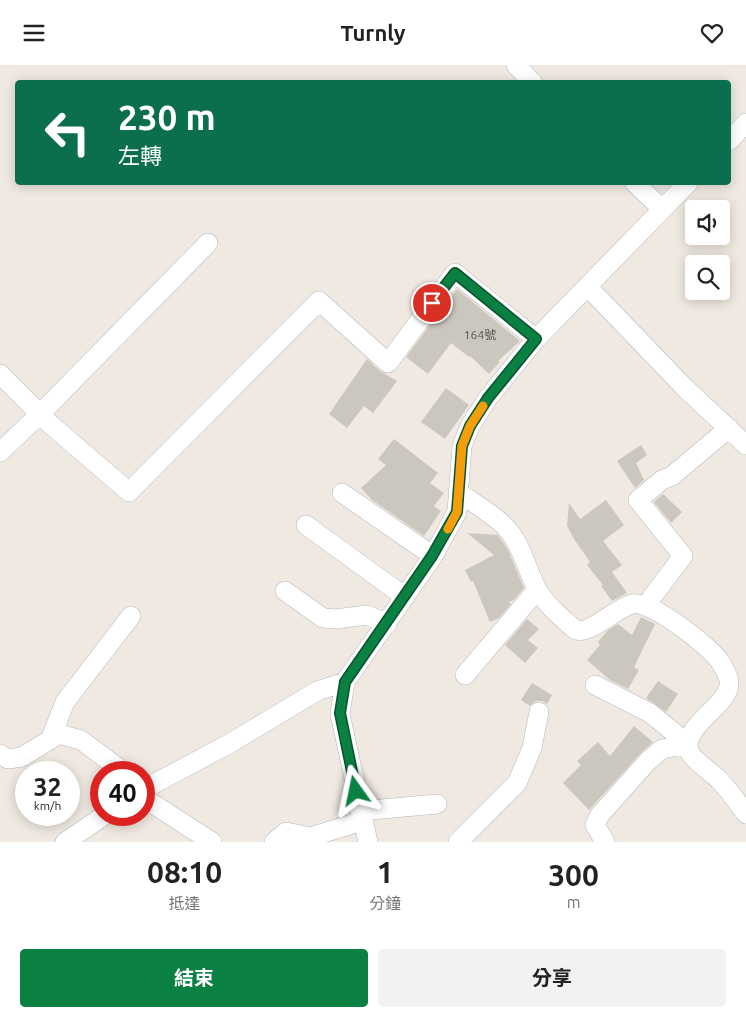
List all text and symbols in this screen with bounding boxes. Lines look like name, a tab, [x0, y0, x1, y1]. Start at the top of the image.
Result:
icon: menu	[20, 19, 48, 47]
icon: heart	[698, 19, 726, 47]
text: Turnly	[341, 20, 405, 45]
text: 230 m	[118, 97, 216, 137]
icon: left	[35, 100, 100, 165]
text: 左轉	[118, 143, 162, 168]
map controls	[685, 200, 730, 300]
button: sound	[685, 200, 730, 245]
button: search	[685, 255, 730, 300]
pin	[411, 282, 453, 324]
icon: arrive	[418, 289, 446, 317]
house number: 164號	[464, 328, 496, 341]
speed limit sign: 40	[90, 761, 155, 826]
position arrow	[329, 764, 381, 816]
text: 32	[33, 773, 62, 801]
text: km/h	[34, 799, 61, 812]
text: 08:10	[147, 855, 222, 889]
text: 1	[377, 855, 394, 889]
text: 300	[548, 858, 599, 892]
text: m	[567, 893, 580, 911]
text: 抵達	[169, 894, 201, 912]
text: 分鐘	[369, 894, 401, 912]
button: 結束	[20, 949, 368, 1007]
button: 分享	[378, 949, 726, 1007]

